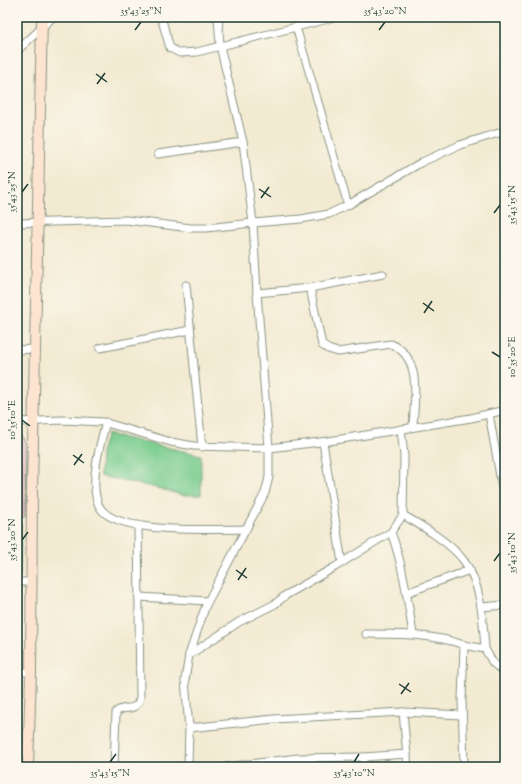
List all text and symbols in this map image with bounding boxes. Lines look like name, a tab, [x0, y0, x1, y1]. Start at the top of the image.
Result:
text: 35°43'25"N	[120, 4, 162, 19]
text: 35°43'20"N	[364, 4, 406, 19]
text: 35°43'25"N	[5, 171, 20, 213]
text: 35°43'15"N	[505, 185, 520, 225]
text: 10°35'20"E	[505, 337, 520, 378]
text: 10°35'10"E	[5, 400, 20, 440]
text: 35°43'20"N	[5, 519, 20, 561]
text: 35°43'10"N	[505, 532, 520, 574]
text: 35°43'15"N	[90, 766, 130, 781]
text: 35°43'10"N	[333, 766, 375, 781]

